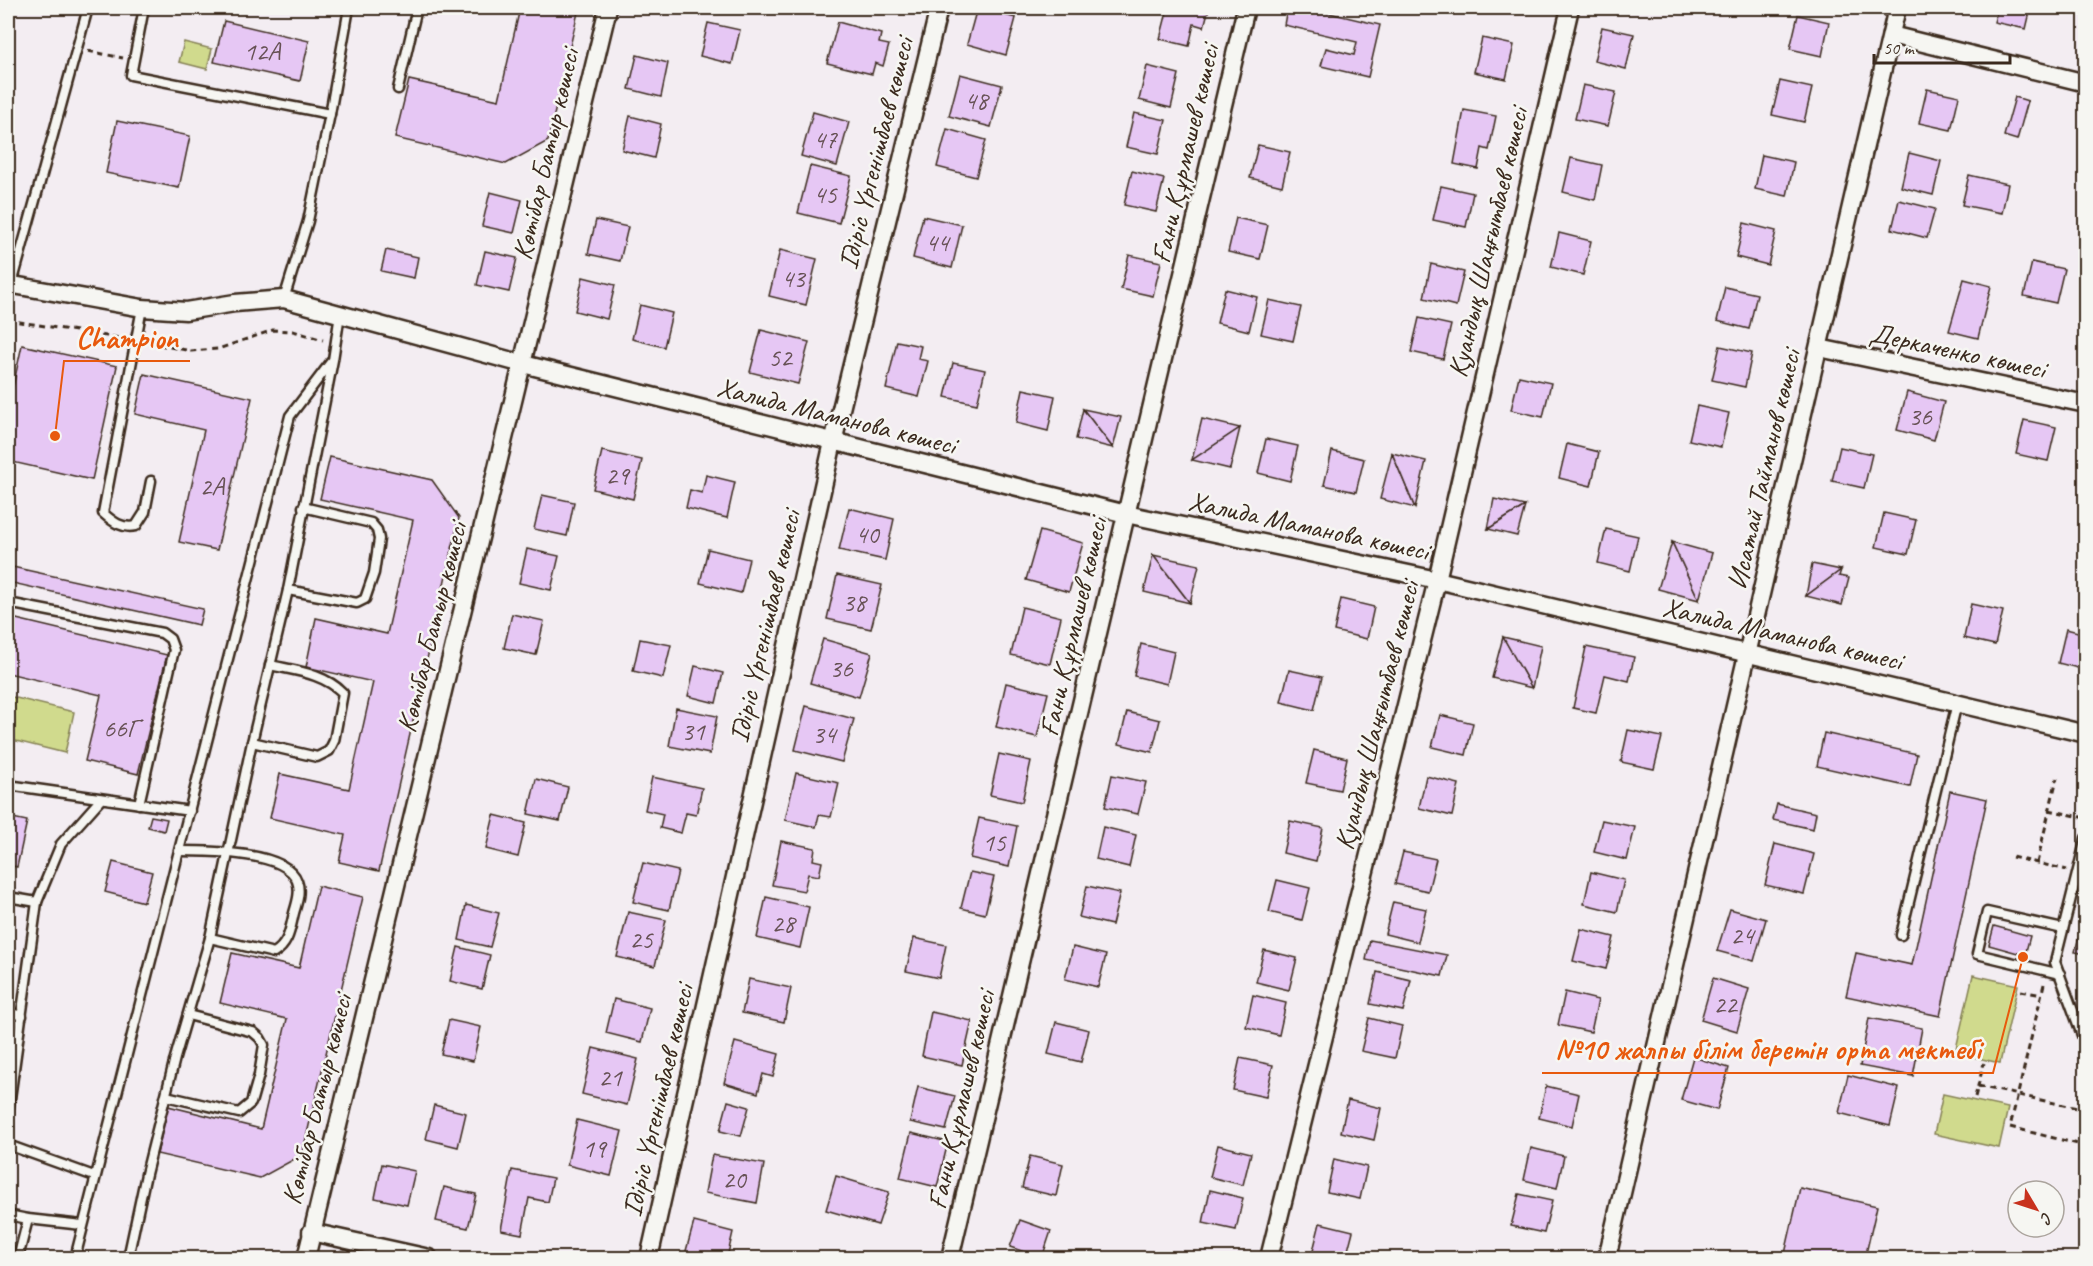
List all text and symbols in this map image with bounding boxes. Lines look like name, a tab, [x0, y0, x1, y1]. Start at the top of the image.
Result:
scale bar	[1874, 27, 2010, 65]
street label: Ідіріс Үргенішбаев көшесі	[830, 30, 922, 273]
house number: 12А	[244, 35, 282, 68]
street label: Ғани Құрмашев көшесі	[1142, 37, 1228, 267]
text: 50 m	[1883, 37, 1916, 59]
street label: Көтібар Батыр көшесі	[504, 41, 588, 263]
house number: 48	[964, 84, 990, 117]
street label: Қуандық Шаңғытбаев көшесі	[1439, 100, 1536, 380]
house number: 47	[813, 123, 838, 156]
house number: 45	[813, 178, 838, 211]
house number: 44	[925, 226, 951, 259]
house number: 43	[781, 262, 807, 295]
callout: Champion	[64, 313, 190, 361]
street label: Деркаченко көшесі	[1867, 315, 2053, 387]
text: Champion	[76, 319, 179, 357]
house number: 52	[768, 341, 794, 374]
street label: Исатай Тайманов көшесі	[1719, 342, 1809, 592]
street label: Халида Маманова көшесі	[714, 369, 963, 463]
house number: 36	[1908, 400, 1933, 433]
house number: 29	[605, 459, 631, 492]
house number: 2А	[200, 470, 226, 503]
street label: Халида Маманова көшесі	[1186, 483, 1436, 569]
street label: Ідіріс Үргенішбаев көшесі	[721, 503, 809, 746]
street label: Ғани Құрмашев көшесі	[1030, 510, 1116, 740]
street label: Көтібар Батыр көшесі	[388, 515, 475, 736]
house number: 40	[855, 518, 881, 551]
street label: Қуандық Шаңғытбаев көшесі	[1326, 573, 1428, 853]
house number: 38	[842, 586, 868, 619]
street label: Халида Маманова көшесі	[1660, 589, 1910, 679]
house number: 36	[829, 652, 854, 685]
house number: 66Г	[103, 712, 144, 745]
house number: 31	[681, 715, 706, 748]
house number: 34	[812, 718, 838, 751]
house number: 15	[982, 826, 1007, 859]
house number: 28	[771, 907, 797, 940]
house number: 24	[1730, 919, 1756, 952]
house number: 25	[629, 923, 654, 956]
street label: Ідіріс Үргенішбаев көшесі	[614, 977, 702, 1220]
street label: Ғани Құрмашев көшесі	[918, 983, 1004, 1213]
street label: Көтібар Батыр көшесі	[273, 987, 360, 1208]
house number: 22	[1713, 988, 1739, 1021]
callout: №10 жалпы білім беретін орта мектебі	[1542, 1025, 1993, 1073]
text: №10 жалпы білім беретін орта мектебі	[1555, 1030, 1985, 1068]
house number: 21	[598, 1061, 623, 1094]
house number: 19	[582, 1132, 608, 1165]
house number: 20	[722, 1163, 748, 1196]
north arrow	[2006, 1179, 2066, 1239]
text: С	[2035, 1208, 2057, 1229]

